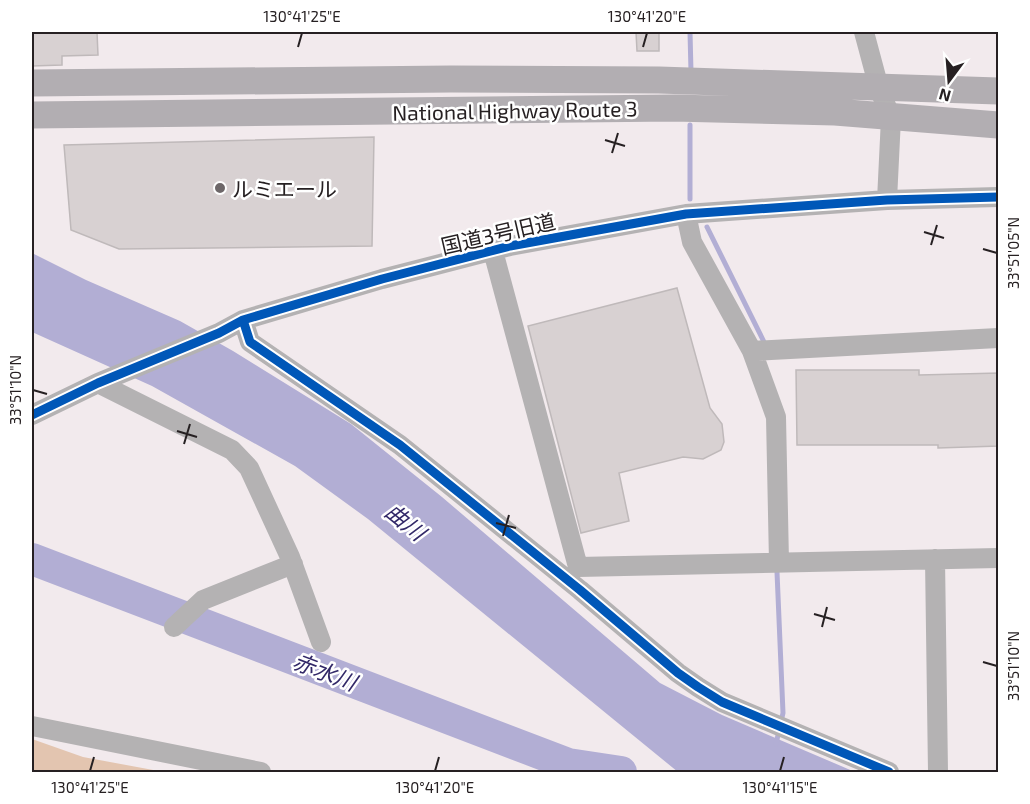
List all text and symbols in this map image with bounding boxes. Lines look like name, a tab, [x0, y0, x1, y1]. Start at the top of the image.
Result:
text: 130°41'25"E	[263, 7, 341, 25]
text: 130°41'20"E	[608, 7, 686, 25]
north arrow	[919, 51, 979, 111]
text: N	[937, 85, 953, 107]
street label: National Highway Route 3	[392, 95, 638, 125]
place label: ルミエール	[232, 176, 337, 201]
marker: ルミエール	[213, 181, 227, 195]
street label: 国道3号旧道	[438, 208, 558, 258]
text: 33°51'05"N	[1004, 217, 1022, 289]
text: 33°51'10"N	[6, 355, 24, 425]
water label: 曲川	[381, 497, 433, 546]
text: 33°51'10"N	[1004, 631, 1022, 701]
water label: 赤水川	[290, 647, 362, 696]
text: 130°41'25"E	[51, 778, 129, 796]
text: 130°41'20"E	[396, 778, 474, 796]
text: 130°41'15"E	[743, 778, 817, 796]

